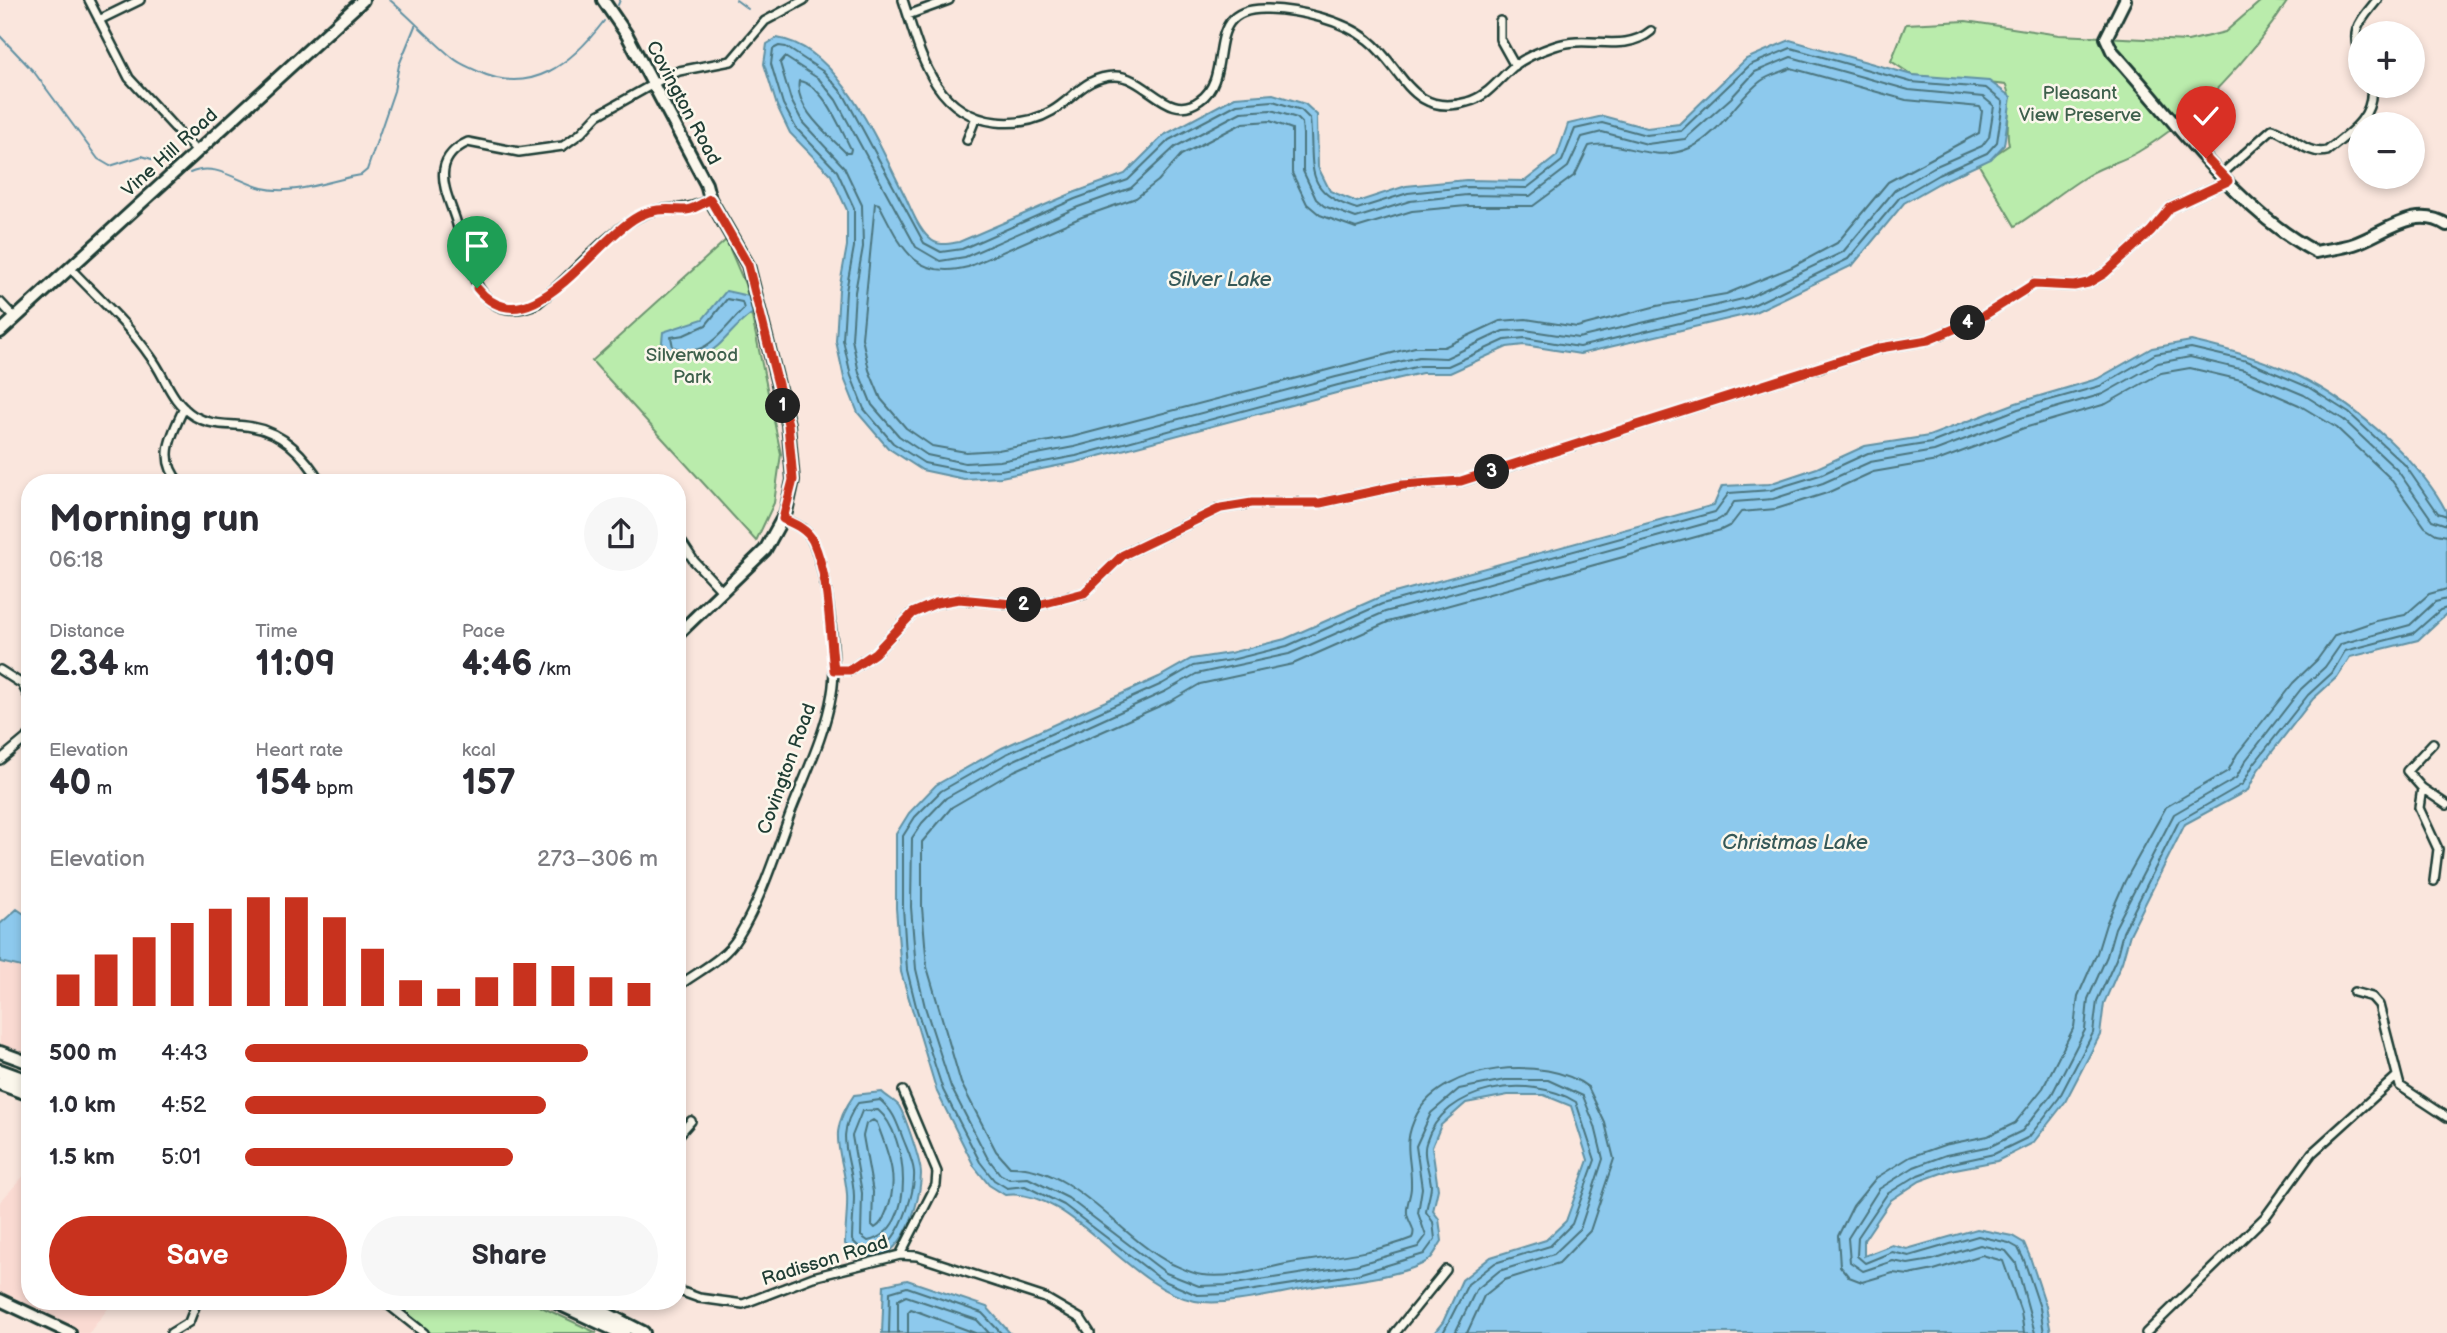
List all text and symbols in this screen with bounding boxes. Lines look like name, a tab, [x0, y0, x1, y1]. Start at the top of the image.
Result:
map controls	[2348, 21, 2425, 189]
button: +	[2348, 21, 2425, 98]
street label: Covington Road	[641, 37, 725, 169]
park label: Pleasant View Preserve	[2019, 82, 2141, 127]
pin	[2176, 86, 2236, 158]
icon: check	[2187, 97, 2225, 135]
street label: Vine Hill Road	[117, 104, 223, 202]
button: −	[2348, 112, 2425, 189]
pin	[447, 216, 507, 288]
icon: arrive	[458, 227, 496, 265]
water label: Silver Lake	[1168, 267, 1272, 292]
pin: 4	[1951, 306, 1986, 340]
text: 4	[1962, 311, 1973, 334]
park label: Silverwood Park	[646, 344, 738, 389]
pin: 1	[766, 388, 800, 424]
text: 1	[779, 394, 787, 417]
pin: 3	[1474, 454, 1510, 490]
text: 3	[1486, 460, 1497, 483]
text: Morning run	[49, 497, 260, 542]
button: share	[584, 497, 658, 571]
text: 06:18	[49, 546, 104, 574]
pin: 2	[1006, 588, 1042, 622]
text: 2	[1018, 593, 1029, 616]
text: Distance	[49, 620, 125, 643]
text: Time	[255, 620, 297, 643]
text: Pace	[462, 620, 505, 643]
text: 2.34	[49, 643, 119, 686]
text: 11:09	[255, 643, 336, 686]
text: 4:46	[462, 643, 533, 686]
text: km	[119, 658, 149, 681]
text: /km	[533, 658, 571, 681]
street label: Covington Road	[753, 701, 821, 837]
text: Elevation	[49, 739, 128, 762]
text: Heart rate	[255, 739, 343, 762]
text: kcal	[462, 739, 496, 762]
text: 40	[49, 762, 91, 805]
text: 154	[255, 762, 311, 805]
text: 157	[462, 762, 516, 805]
text: m	[91, 777, 112, 800]
text: bpm	[311, 777, 353, 800]
water label: Christmas Lake	[1722, 830, 1868, 855]
text: Elevation	[49, 845, 145, 873]
text: 273–306 m	[537, 845, 658, 873]
text: 500 m	[49, 1039, 117, 1067]
text: 4:43	[161, 1039, 208, 1067]
text: 1.0 km	[49, 1091, 116, 1119]
text: 4:52	[161, 1091, 206, 1119]
text: 1.5 km	[49, 1143, 115, 1171]
text: 5:01	[161, 1143, 201, 1171]
button: Save	[49, 1216, 347, 1296]
button: Share	[361, 1216, 658, 1296]
street label: Radisson Road	[759, 1231, 891, 1291]

